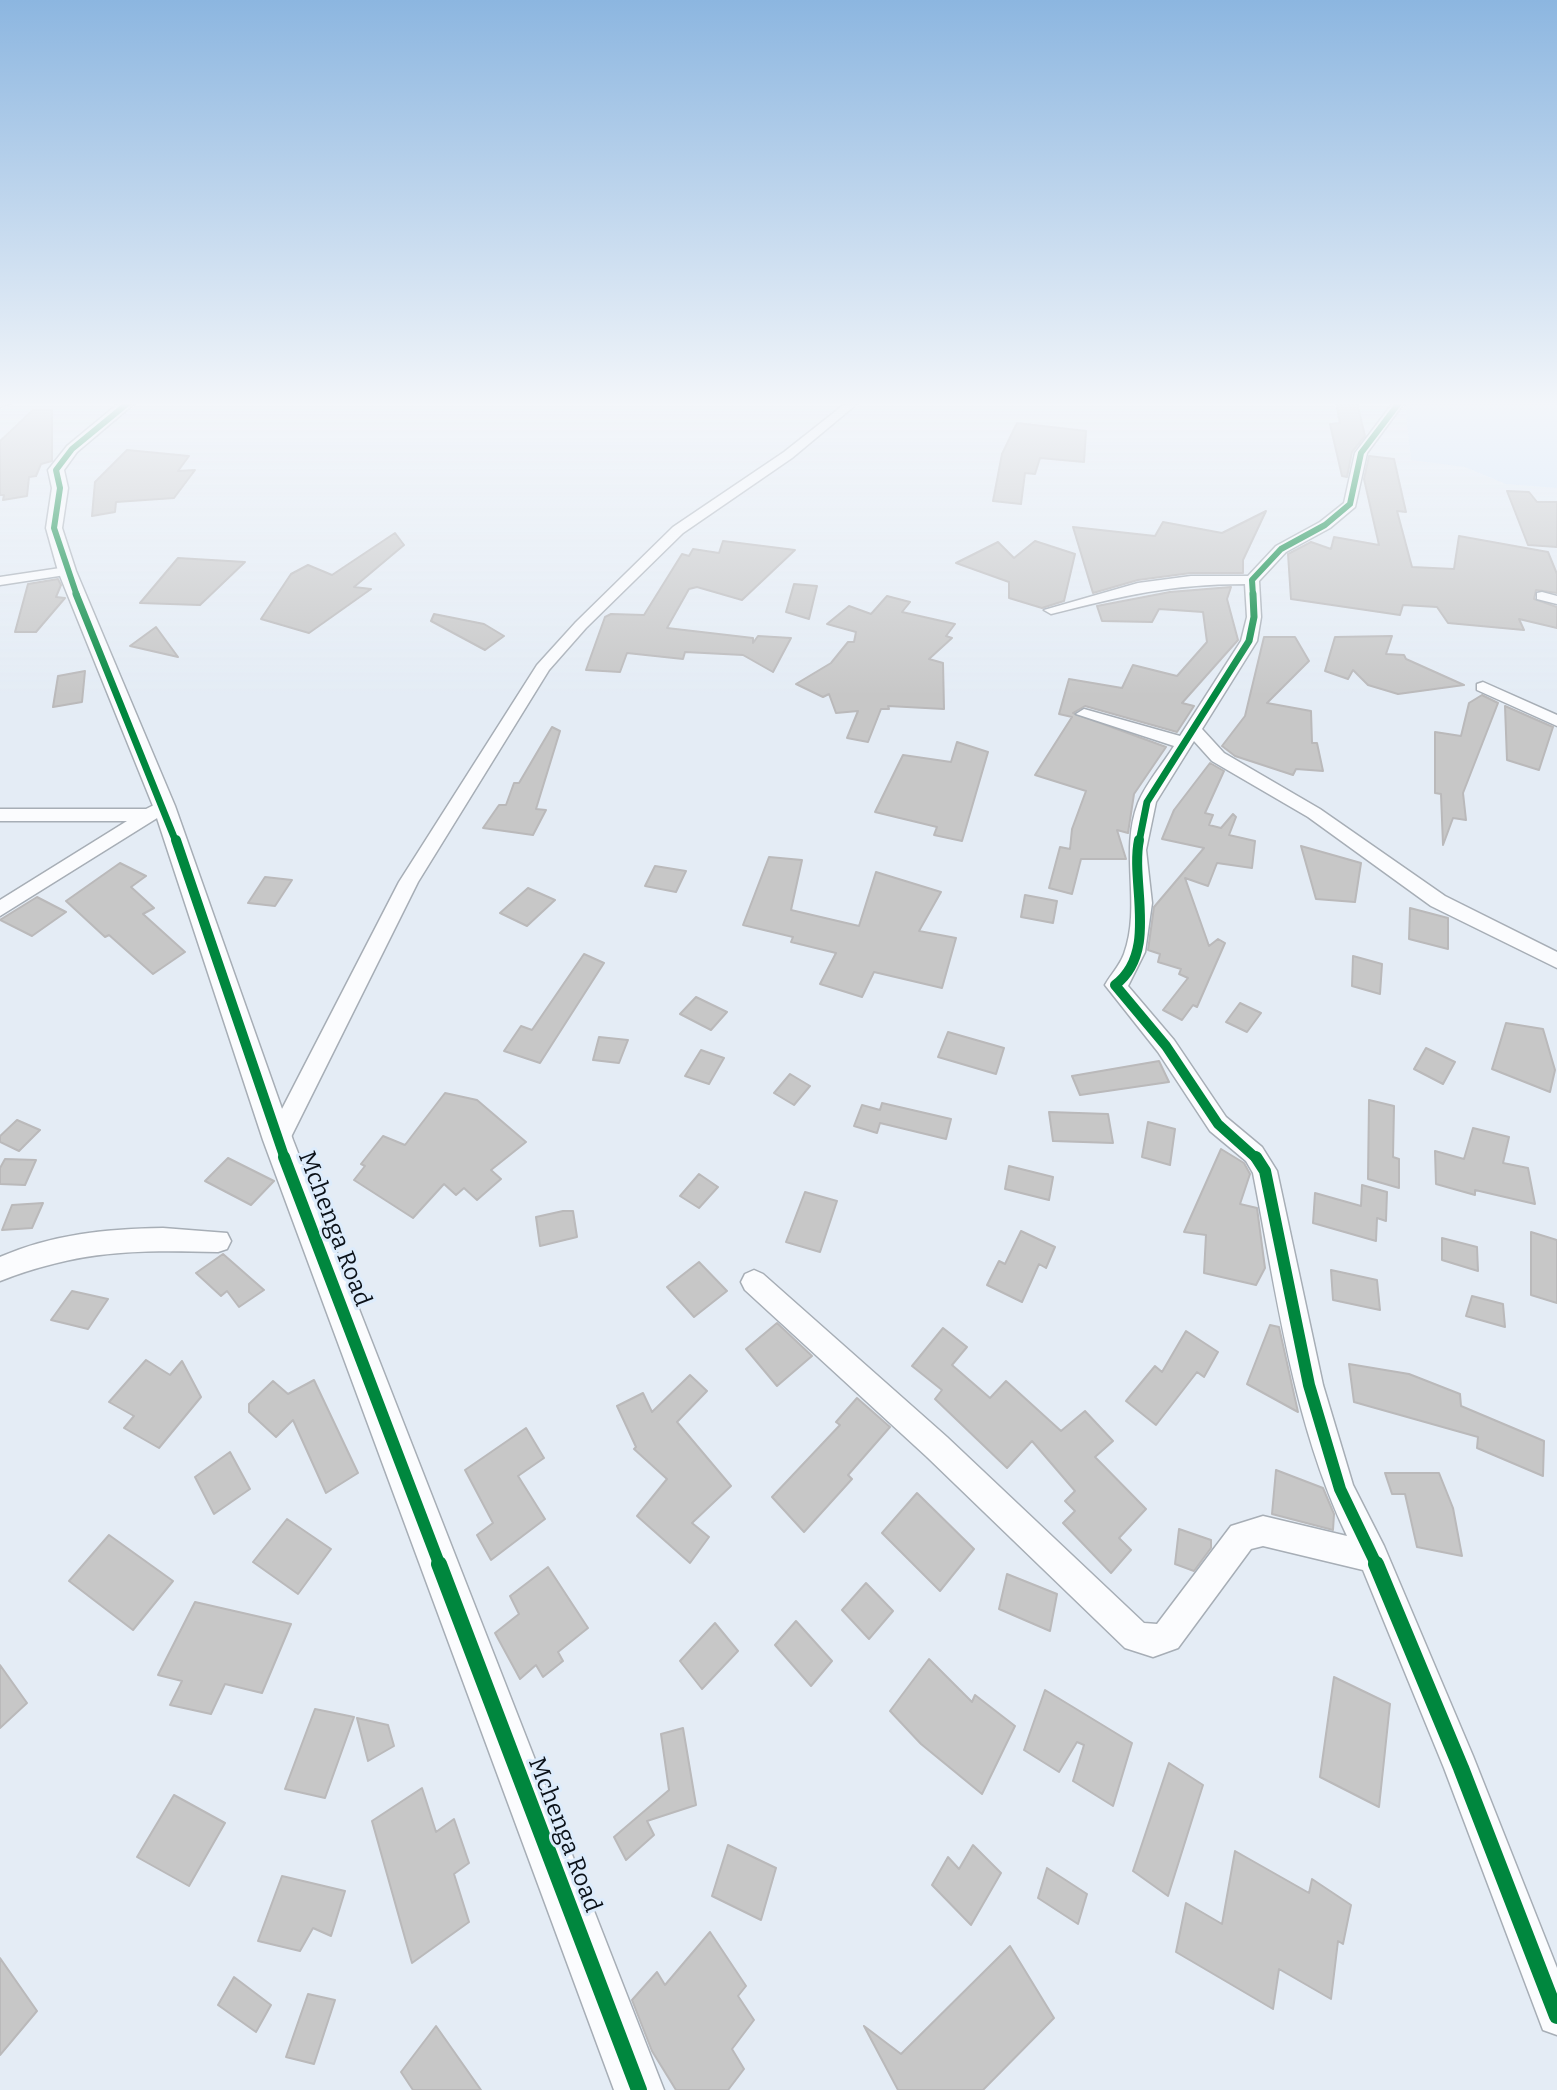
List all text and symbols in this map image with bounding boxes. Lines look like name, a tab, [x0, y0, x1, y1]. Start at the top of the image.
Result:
street label: Mchenga Road	[291, 1147, 377, 1311]
street label: Mchenga Road	[521, 1753, 607, 1917]

